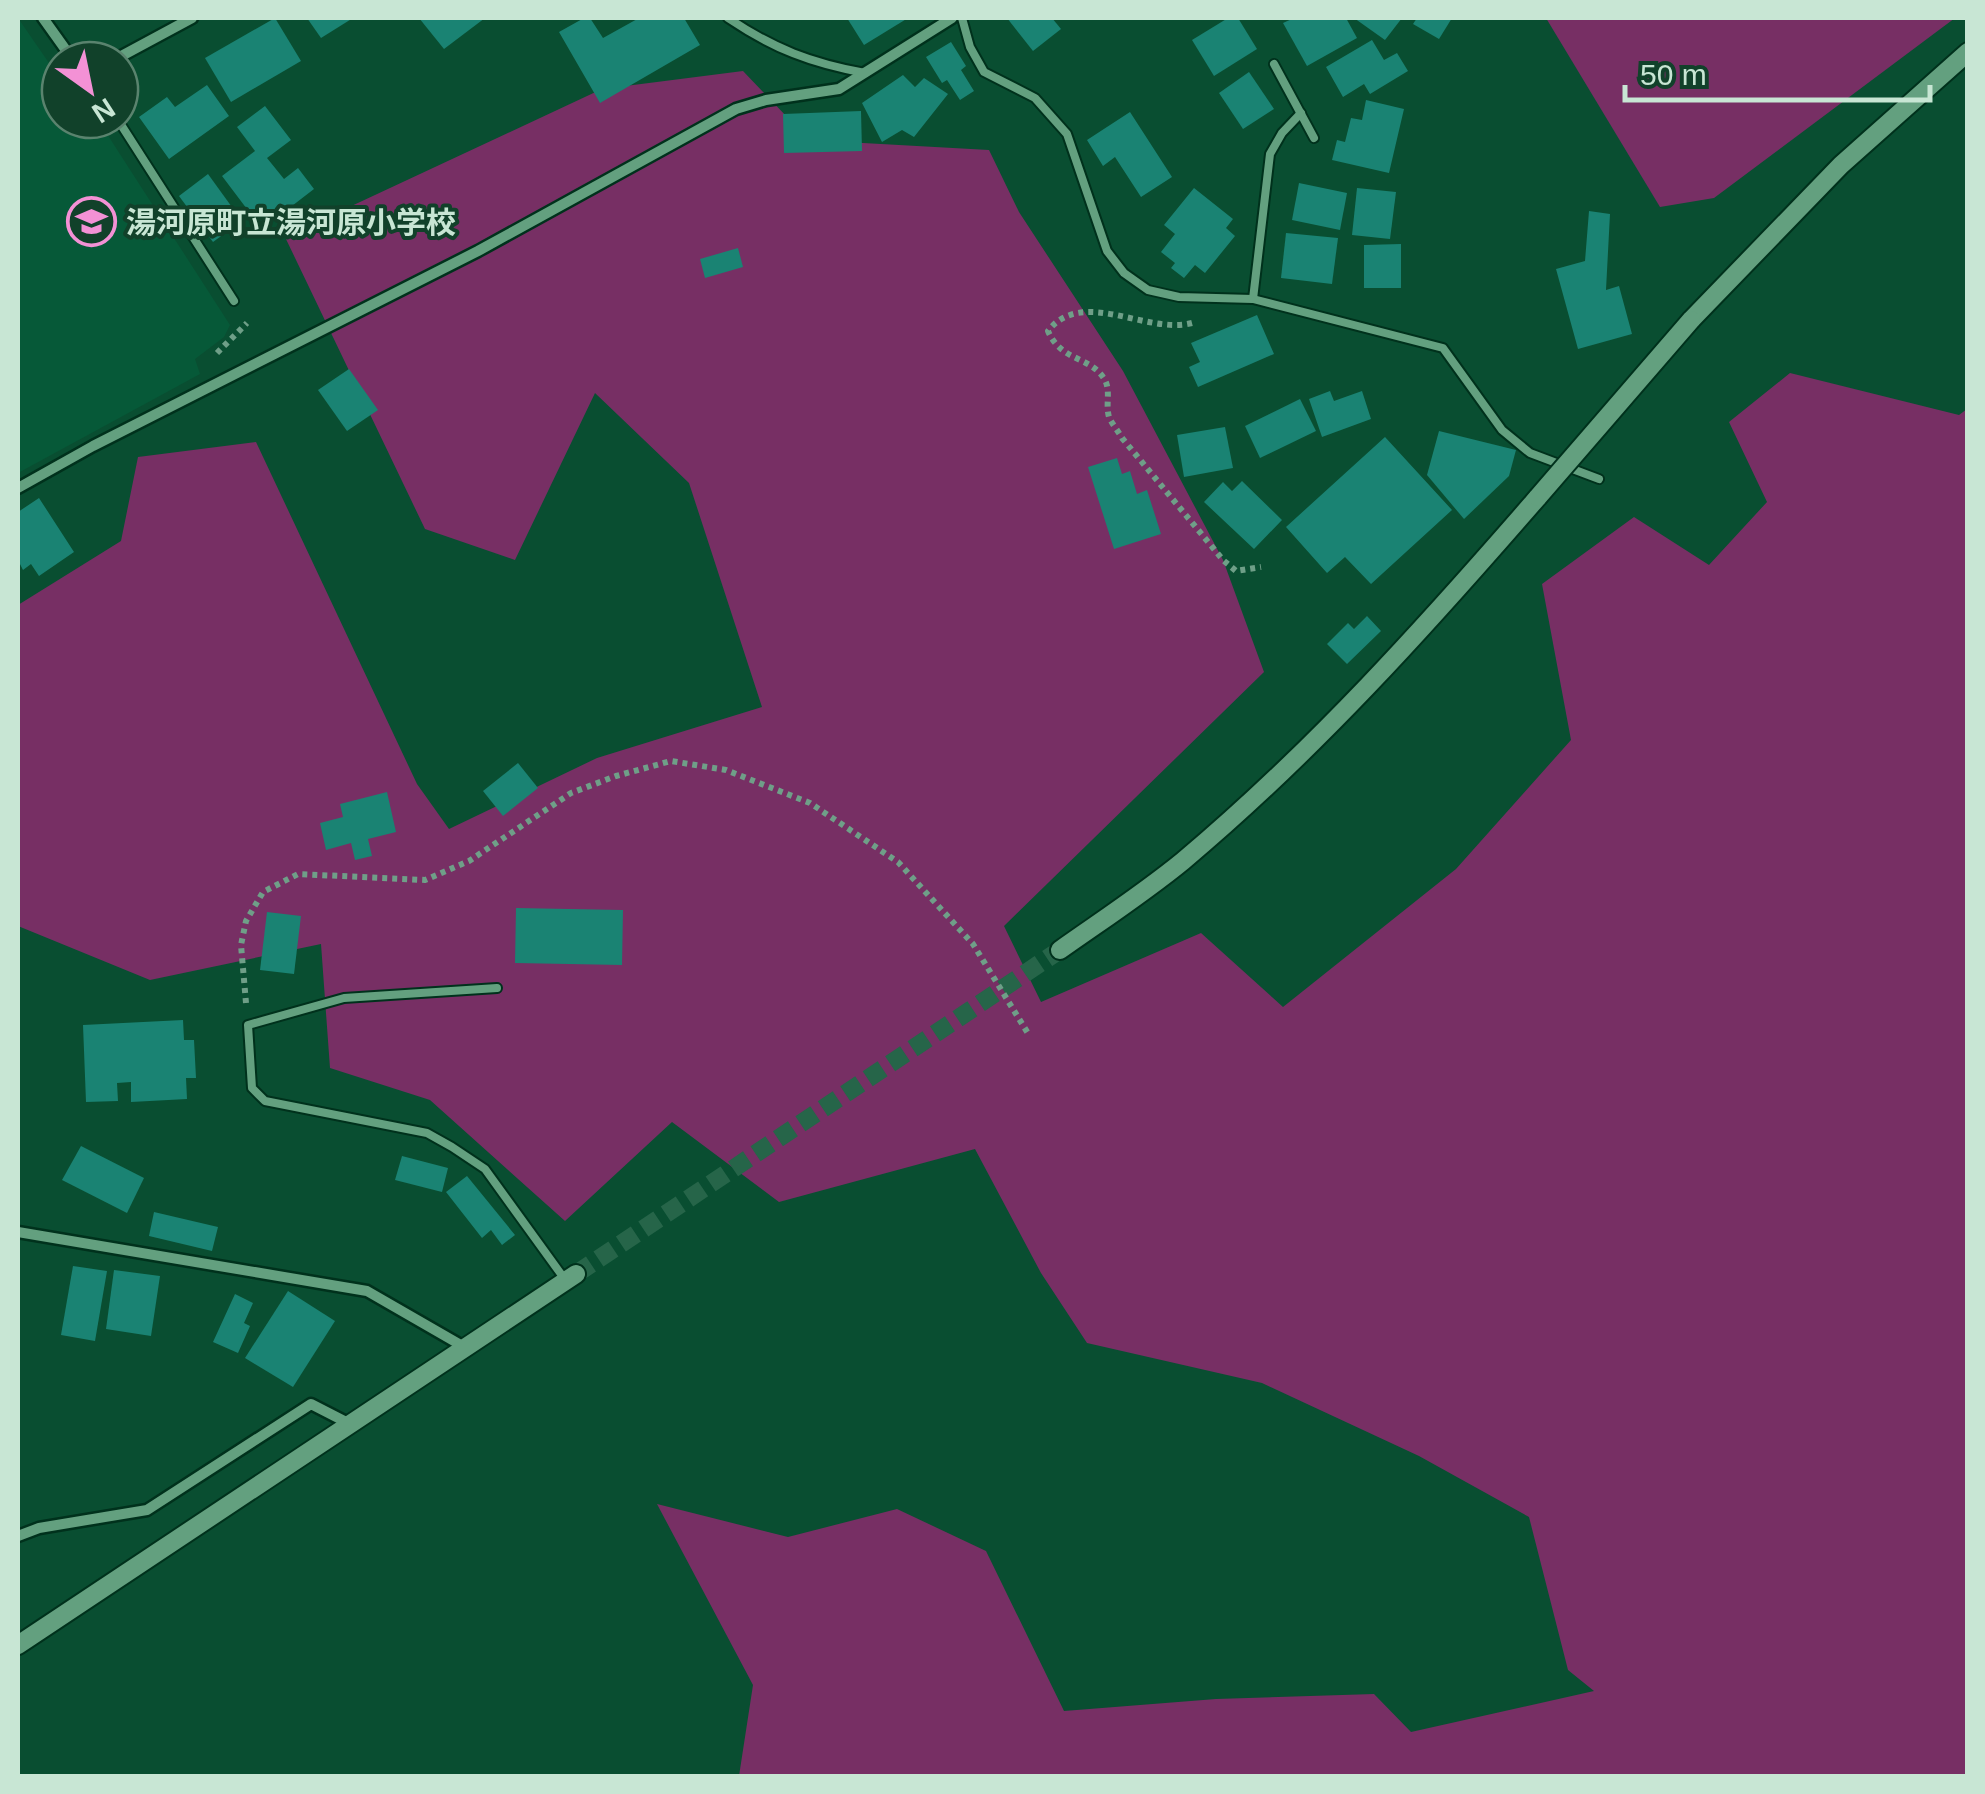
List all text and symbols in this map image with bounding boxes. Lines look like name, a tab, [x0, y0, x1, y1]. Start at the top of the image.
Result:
north arrow	[40, 40, 140, 140]
scale bar	[1625, 40, 1930, 102]
text: 50 m	[1640, 58, 1707, 91]
text: N	[86, 92, 120, 129]
school or university icon: 湯河原町立湯河原小学校	[65, 196, 117, 248]
place label: 湯河原町立湯河原小学校	[126, 206, 456, 239]

